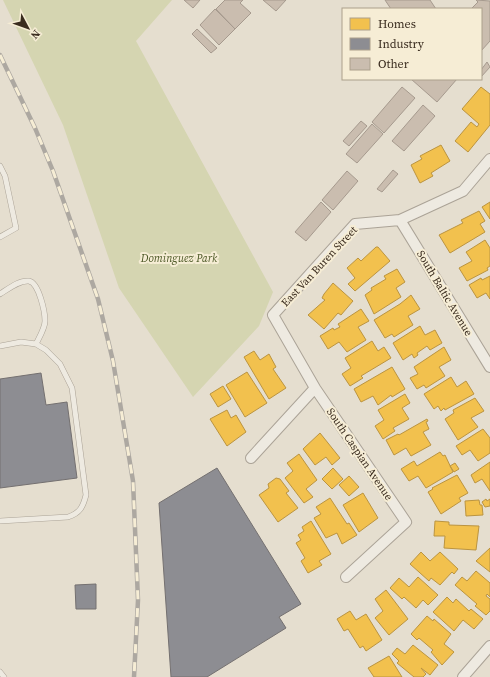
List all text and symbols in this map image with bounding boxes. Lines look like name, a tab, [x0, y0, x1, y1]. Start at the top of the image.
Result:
north arrow	[8, 8, 48, 48]
legend	[342, 8, 482, 80]
text: Homes	[378, 16, 416, 32]
text: N	[27, 26, 43, 42]
text: Industry	[378, 36, 425, 52]
text: Other	[378, 56, 409, 72]
street label: East Van Buren Street	[278, 223, 361, 310]
street label: South Baltic Avenue	[413, 248, 476, 339]
park label: Dominguez Park	[140, 251, 218, 266]
street label: South Caspian Avenue	[323, 405, 396, 504]

